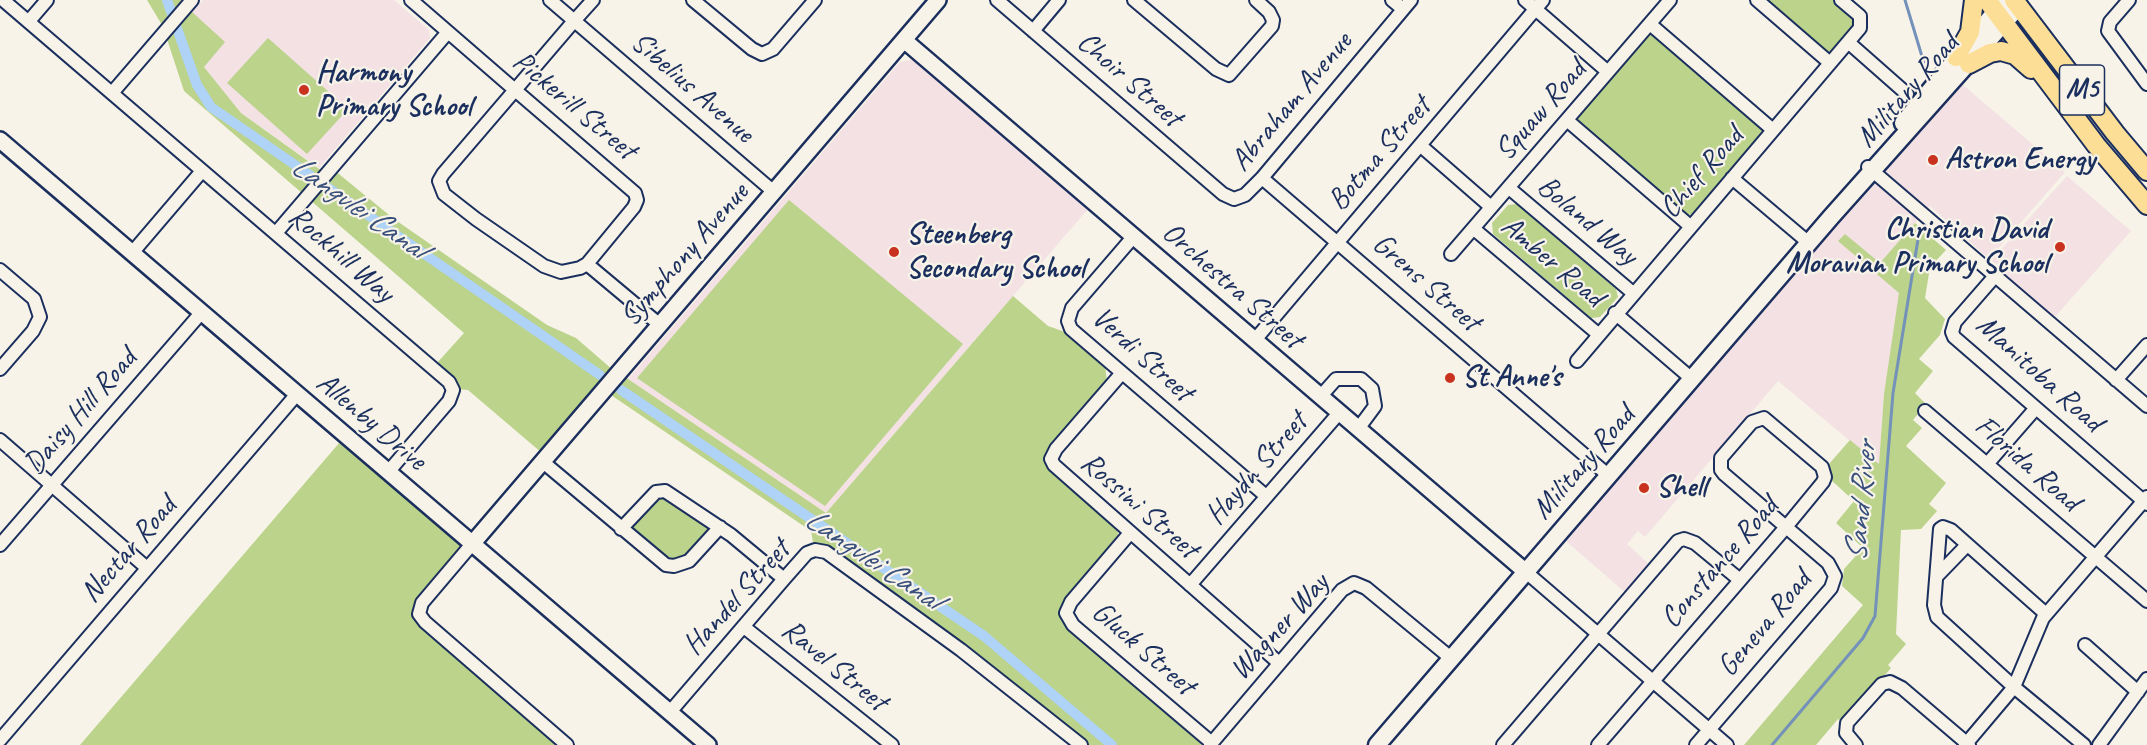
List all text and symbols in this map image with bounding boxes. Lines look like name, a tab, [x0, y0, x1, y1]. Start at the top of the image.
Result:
street label: Sibelius Avenue	[623, 25, 761, 151]
street label: Choir Street	[1069, 25, 1189, 135]
street label: Abraham Avenue	[1223, 25, 1361, 179]
street label: Military Road	[1849, 27, 1967, 155]
street label: Pickerill Street	[505, 44, 643, 168]
street label: Squaw Road	[1488, 53, 1594, 169]
place label: Harmony Primary School	[316, 55, 472, 125]
road number: M5	[2060, 65, 2104, 115]
marker: Harmony Primary School	[297, 83, 311, 97]
street label: Botma Street	[1321, 90, 1439, 218]
street label: Chief Road	[1652, 120, 1752, 226]
place label: Astron Energy	[1945, 142, 2095, 178]
water label: Langvlei Canal	[283, 148, 433, 268]
marker: Astron Energy	[1926, 153, 1940, 167]
street label: Boland Way	[1529, 169, 1645, 273]
street label: Symphony Avenue	[613, 176, 757, 334]
street label: Rockhill Way	[281, 199, 401, 311]
street label: Amber Road	[1493, 209, 1611, 315]
place label: Christian David Moravian Primary School	[1786, 212, 2048, 282]
street label: Orchestra Street	[1154, 215, 1310, 357]
place label: Steenberg Secondary School	[906, 217, 1085, 288]
street label: Grens Street	[1365, 226, 1487, 340]
marker: Christian David Moravian Primary School	[2053, 240, 2067, 254]
marker: Steenberg Secondary School	[887, 245, 901, 259]
street label: Verdi Street	[1084, 300, 1200, 410]
street label: Manitoba Road	[1968, 308, 2110, 440]
street label: Daisy Hill Road	[17, 342, 145, 482]
place label: St Anne's	[1462, 360, 1561, 396]
street label: Allenby Drive	[309, 366, 433, 478]
marker: St Anne's	[1443, 371, 1457, 385]
street label: Military Road	[1525, 399, 1643, 527]
street label: Haydn Street	[1198, 405, 1316, 533]
street label: Florida Road	[1967, 408, 2087, 520]
water label: Sand River	[1838, 441, 1886, 563]
street label: Rossini Street	[1073, 445, 1205, 567]
place label: Shell	[1656, 470, 1706, 506]
marker: Shell	[1637, 481, 1651, 495]
street label: Nectar Road	[73, 490, 185, 610]
street label: Constance Road	[1653, 490, 1787, 636]
water label: Langvlei Canal	[797, 501, 947, 619]
street label: Handel Street	[676, 533, 798, 663]
street label: Geneva Road	[1710, 564, 1820, 684]
street label: Wagner Way	[1223, 566, 1337, 688]
street label: Gluck Street	[1084, 594, 1202, 704]
street label: Ravel Street	[774, 612, 894, 720]

